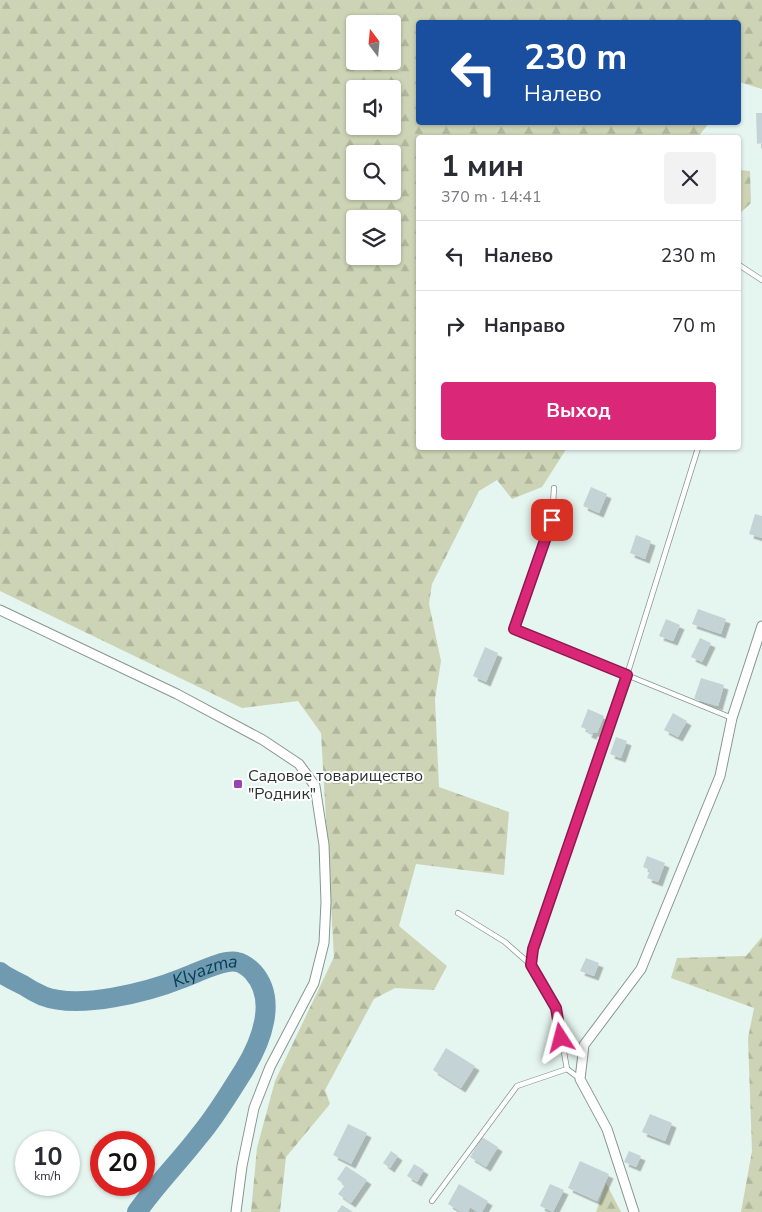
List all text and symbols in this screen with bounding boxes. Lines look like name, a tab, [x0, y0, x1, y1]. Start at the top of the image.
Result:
north arrow	[346, 15, 401, 70]
map controls	[346, 15, 401, 265]
text: 230 m	[524, 34, 627, 81]
icon: left	[441, 40, 506, 105]
text: Налево	[524, 79, 602, 109]
button: sound	[346, 80, 401, 135]
button: search	[346, 145, 401, 200]
text: 1 мин	[441, 146, 524, 187]
button: close	[664, 152, 716, 204]
text: 370 m · 14:41	[441, 186, 542, 208]
button: layers	[346, 210, 401, 265]
icon: left	[441, 242, 469, 270]
text: Налево	[484, 243, 553, 269]
text: 230 m	[661, 243, 716, 269]
icon: right	[441, 312, 469, 340]
text: Направо	[484, 313, 565, 339]
text: 70 m	[672, 313, 716, 339]
button: Выход	[441, 382, 716, 440]
pin	[531, 499, 573, 541]
icon: arrive	[538, 506, 566, 534]
place label: Садовое товарищество "Родник"	[248, 765, 423, 805]
marker: Садовое товарищество "Родник"	[232, 778, 244, 790]
water label: Klyazma	[169, 950, 238, 993]
position arrow	[534, 1011, 586, 1063]
speed limit sign: 20	[90, 1131, 155, 1196]
text: 10	[32, 1140, 63, 1174]
text: km/h	[34, 1168, 61, 1184]

